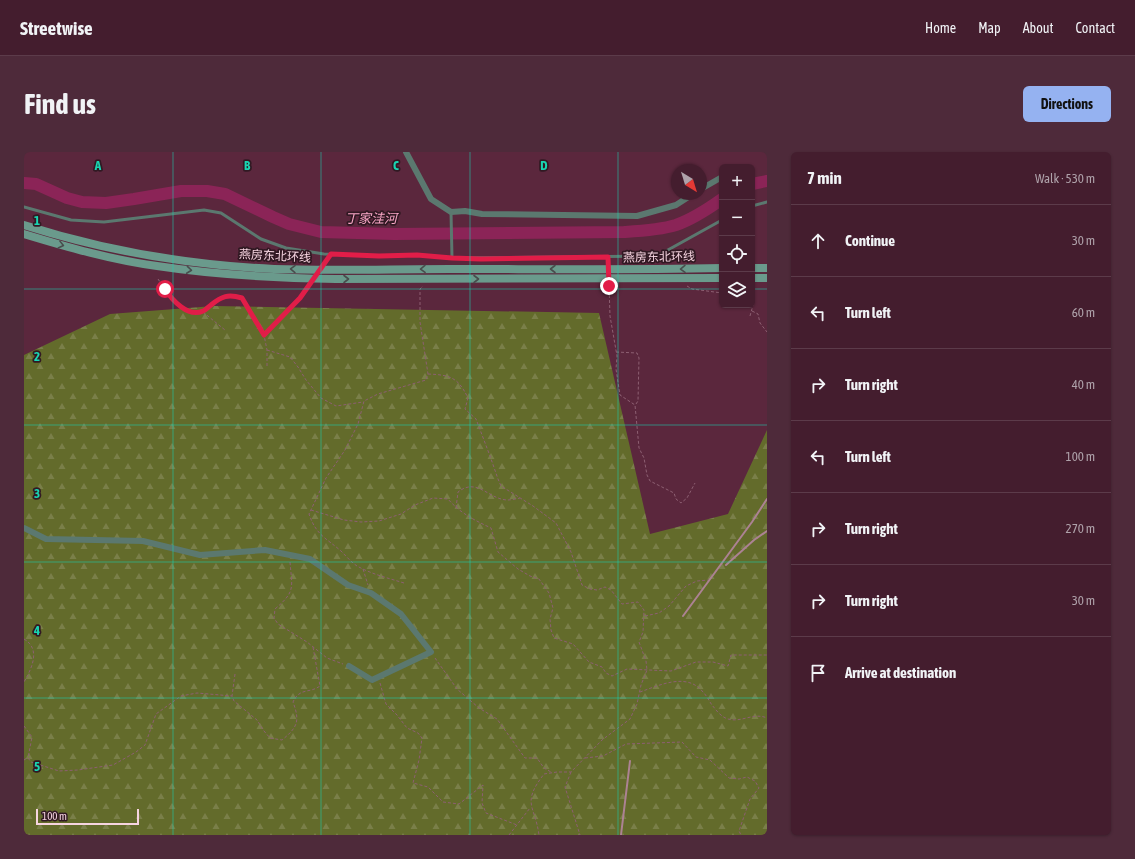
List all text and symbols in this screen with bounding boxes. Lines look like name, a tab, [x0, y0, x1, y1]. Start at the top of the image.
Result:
text: Streetwise	[20, 17, 93, 39]
text: Home	[925, 20, 956, 36]
text: Map	[978, 20, 1001, 36]
text: About	[1023, 20, 1054, 36]
text: Contact	[1076, 20, 1115, 36]
button: Directions	[1023, 86, 1111, 122]
text: Find us	[24, 88, 96, 120]
text: A	[94, 158, 102, 173]
text: B	[244, 158, 251, 173]
text: C	[393, 158, 399, 173]
text: D	[540, 158, 548, 173]
north arrow	[671, 164, 707, 200]
map controls	[719, 164, 755, 308]
button: +	[719, 164, 755, 200]
text: 7 min	[807, 168, 842, 188]
text: Walk · 530 m	[1035, 171, 1095, 186]
button: −	[719, 200, 755, 236]
water label: 丁家洼河	[345, 211, 400, 226]
text: 1	[34, 213, 40, 228]
icon: ahead	[807, 230, 829, 252]
text: Continue	[845, 232, 895, 249]
text: 30 m	[1072, 233, 1095, 248]
button: locate	[719, 236, 755, 272]
one-way arrow	[58, 240, 65, 248]
street label: 燕房东北环线	[239, 247, 311, 265]
street label: 燕房东北环线	[623, 249, 695, 265]
one-way arrow	[186, 265, 192, 274]
one-way arrow	[290, 265, 296, 273]
one-way arrow	[420, 265, 426, 273]
one-way arrow	[550, 265, 556, 273]
one-way arrow	[680, 265, 686, 273]
button: layers	[719, 272, 755, 308]
one-way arrow	[343, 275, 349, 283]
one-way arrow	[473, 275, 479, 283]
route end	[600, 277, 618, 295]
route start	[156, 280, 174, 298]
icon: left	[807, 302, 829, 324]
text: Turn left	[845, 304, 891, 321]
text: 60 m	[1072, 305, 1095, 320]
text: 2	[34, 349, 40, 364]
icon: right	[807, 374, 829, 396]
text: Turn right	[845, 376, 898, 393]
text: 40 m	[1072, 377, 1095, 392]
icon: left	[807, 446, 829, 468]
text: Turn left	[845, 448, 891, 465]
text: 100 m	[1066, 449, 1095, 464]
text: 3	[34, 486, 40, 501]
icon: right	[807, 518, 829, 540]
text: Turn right	[845, 520, 898, 537]
text: 270 m	[1066, 521, 1095, 536]
icon: right	[807, 590, 829, 612]
text: Turn right	[845, 592, 898, 609]
text: 30 m	[1072, 593, 1095, 608]
text: 4	[33, 623, 40, 638]
icon: arrive	[807, 662, 829, 684]
text: Arrive at destination	[845, 664, 956, 681]
text: 5	[34, 759, 40, 774]
scale bar	[36, 807, 139, 826]
text: 100 m	[42, 810, 67, 822]

